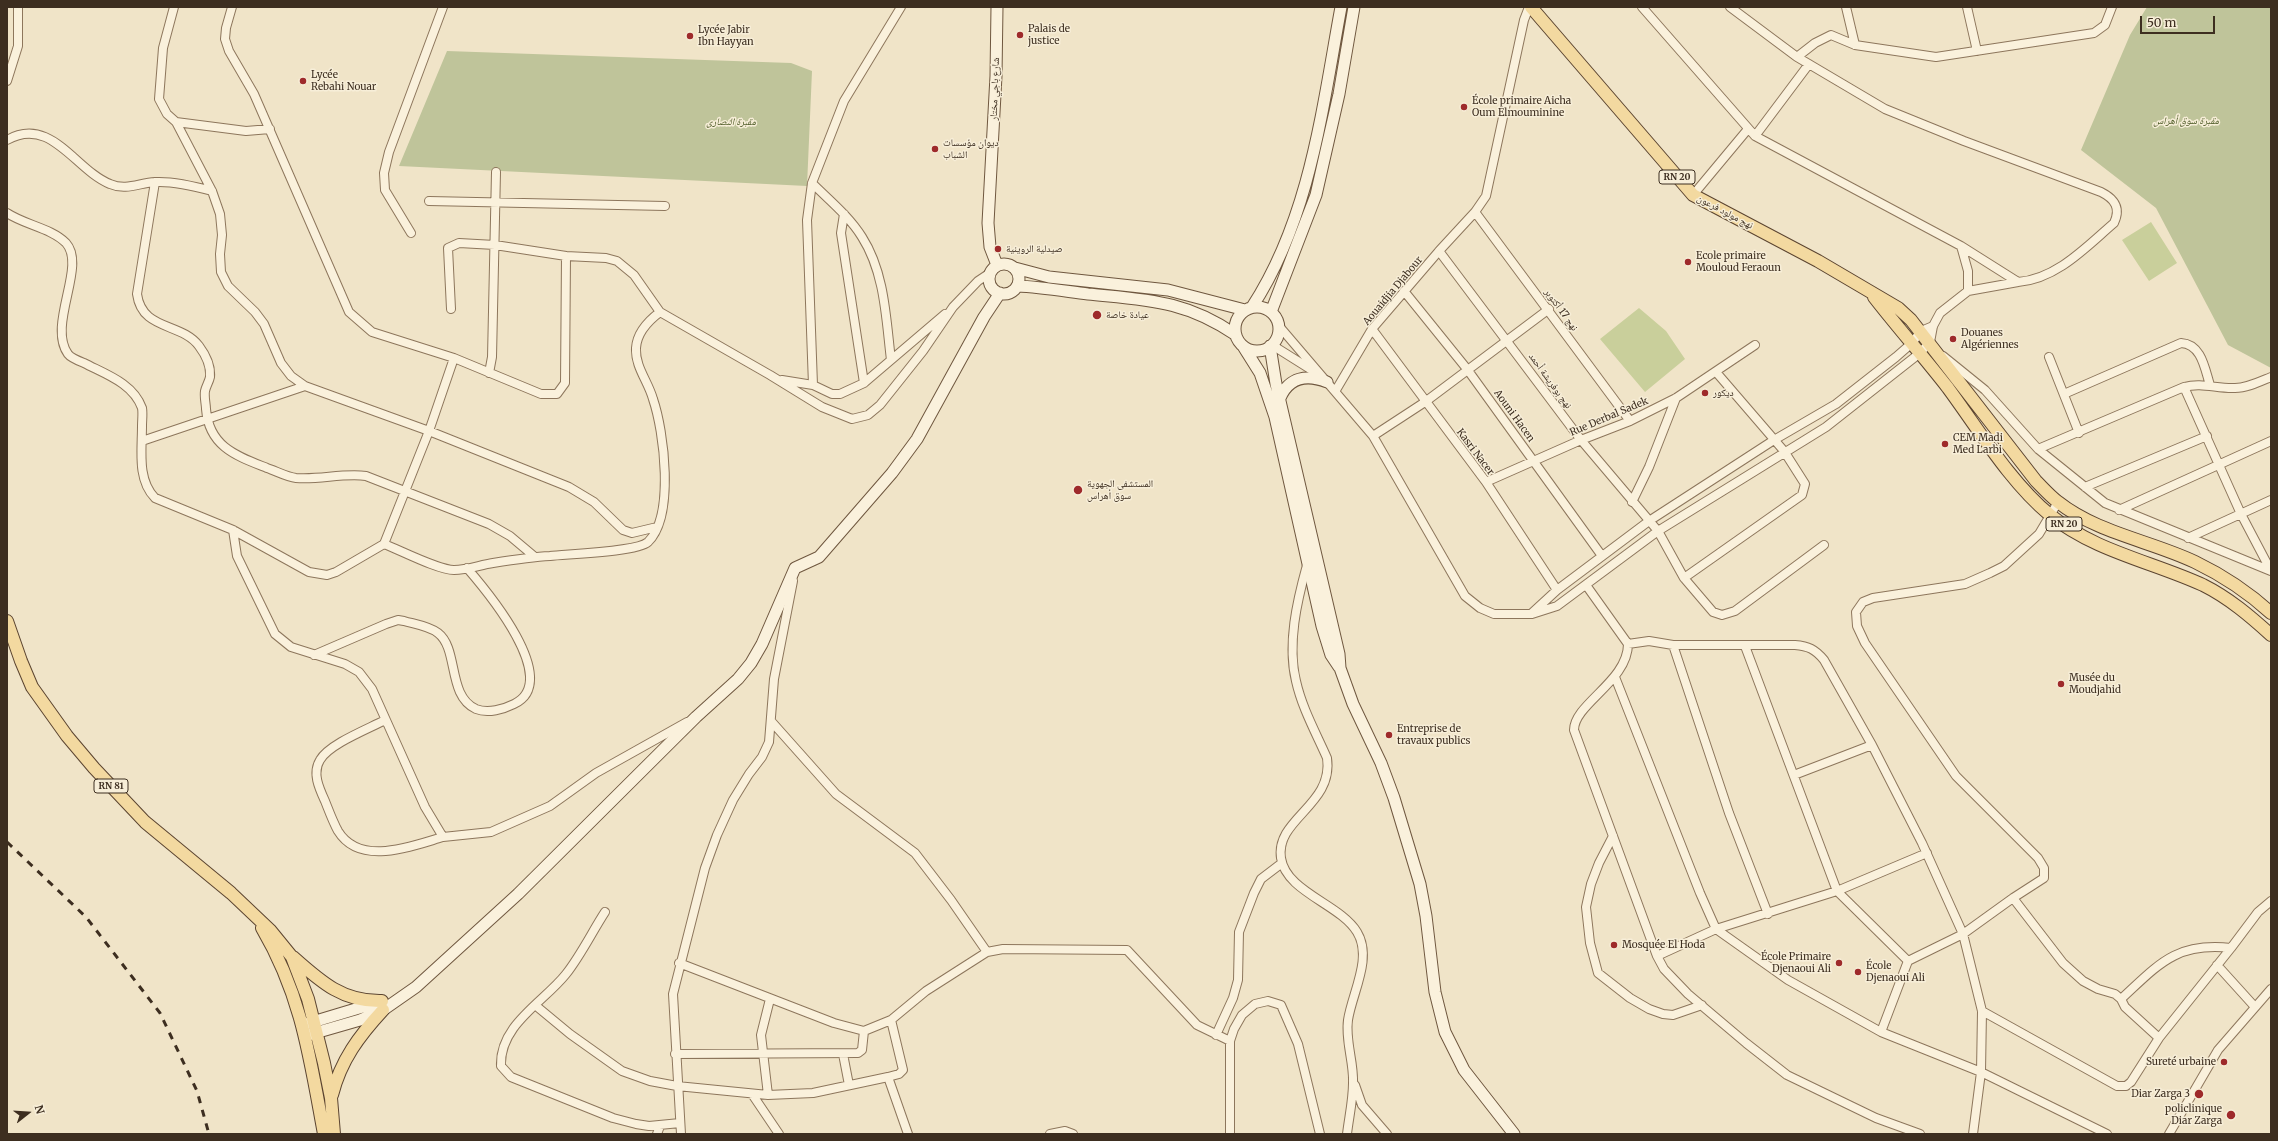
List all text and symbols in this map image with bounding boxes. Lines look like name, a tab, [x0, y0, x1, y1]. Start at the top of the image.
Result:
scale bar	[2142, 8, 2217, 34]
text: 50 m	[2147, 15, 2176, 30]
place label: Palais de justice	[1028, 23, 1070, 46]
place label: Lycée Jabir Ibn Hayyan	[698, 24, 754, 48]
marker: Palais de justice	[1015, 30, 1025, 40]
marker: Lycée Jabir Ibn Hayyan	[685, 31, 695, 41]
street label: شارع باجي مختار	[988, 57, 1002, 121]
place label: Lycée Rebahi Nouar	[311, 69, 376, 92]
marker: Lycée Rebahi Nouar	[298, 76, 308, 86]
place label: École primaire Aicha Oum Elmouminine	[1472, 95, 1571, 118]
marker: École primaire Aicha Oum Elmouminine	[1459, 102, 1469, 112]
park label: مقبرة سوق أهراس	[2153, 115, 2219, 127]
park label: مقبرة النصارى	[706, 116, 756, 128]
place label: ديوان مؤسسات الشباب	[943, 137, 999, 160]
marker: ديوان مؤسسات الشباب	[930, 144, 940, 154]
road number: RN 20	[1659, 170, 1695, 184]
street label: نهج مولود فرعون	[1695, 192, 1755, 232]
place label: صيدلية الروينية	[1006, 243, 1062, 255]
marker: صيدلية الروينية	[993, 244, 1003, 254]
place label: Ecole primaire Mouloud Feraoun	[1696, 250, 1781, 274]
street label: Aouaidjia Djabour	[1361, 254, 1425, 328]
marker: Ecole primaire Mouloud Feraoun	[1683, 257, 1693, 267]
street label: نهج 17 أكتوبر	[1542, 287, 1580, 333]
marker: عيادة خاصة	[1091, 309, 1103, 321]
place label: عيادة خاصة	[1106, 309, 1149, 321]
place label: Douanes Algériennes	[1961, 327, 2019, 350]
marker: Douanes Algériennes	[1948, 334, 1958, 344]
street label: نهج بوفريشة أحمد	[1526, 351, 1574, 411]
place label: ديكور	[1713, 387, 1734, 399]
street label: Aouni Hacen	[1491, 388, 1537, 444]
marker: ديكور	[1700, 388, 1710, 398]
street label: Rue Derbal Sadek	[1568, 395, 1650, 439]
street label: Kasri Nacer	[1454, 426, 1496, 478]
place label: CEM Madi Med Larbi	[1953, 432, 2003, 456]
marker: CEM Madi Med Larbi	[1940, 439, 1950, 449]
place label: المستشفى الجهوية سوق أهراس	[1087, 478, 1153, 502]
marker: المستشفى الجهوية سوق أهراس	[1072, 484, 1084, 496]
road number: RN 20	[2046, 517, 2082, 531]
place label: Musée du Moudjahid	[2069, 672, 2121, 696]
marker: Musée du Moudjahid	[2056, 679, 2066, 689]
place label: Entreprise de travaux publics	[1397, 723, 1470, 746]
marker: Entreprise de travaux publics	[1384, 730, 1394, 740]
road number: RN 81	[94, 779, 128, 793]
place label: Mosquée El Hoda	[1622, 939, 1705, 951]
marker: Mosquée El Hoda	[1609, 940, 1619, 950]
place label: École Primaire Djenaoui Ali	[1761, 951, 1831, 974]
marker: École Primaire Djenaoui Ali	[1834, 958, 1844, 968]
place label: École Djenaoui Ali	[1866, 960, 1925, 984]
marker: École Djenaoui Ali	[1853, 967, 1863, 977]
place label: Sureté urbaine	[2146, 1056, 2216, 1068]
marker: Sureté urbaine	[2219, 1057, 2229, 1067]
place label: Diar Zarga 3	[2131, 1088, 2190, 1100]
marker: Diar Zarga 3	[2193, 1088, 2205, 1100]
north arrow	[8, 1093, 48, 1133]
text: N	[32, 1103, 47, 1116]
place label: policlinique Diar Zarga	[2165, 1103, 2222, 1126]
marker: policlinique Diar Zarga	[2225, 1109, 2237, 1121]

